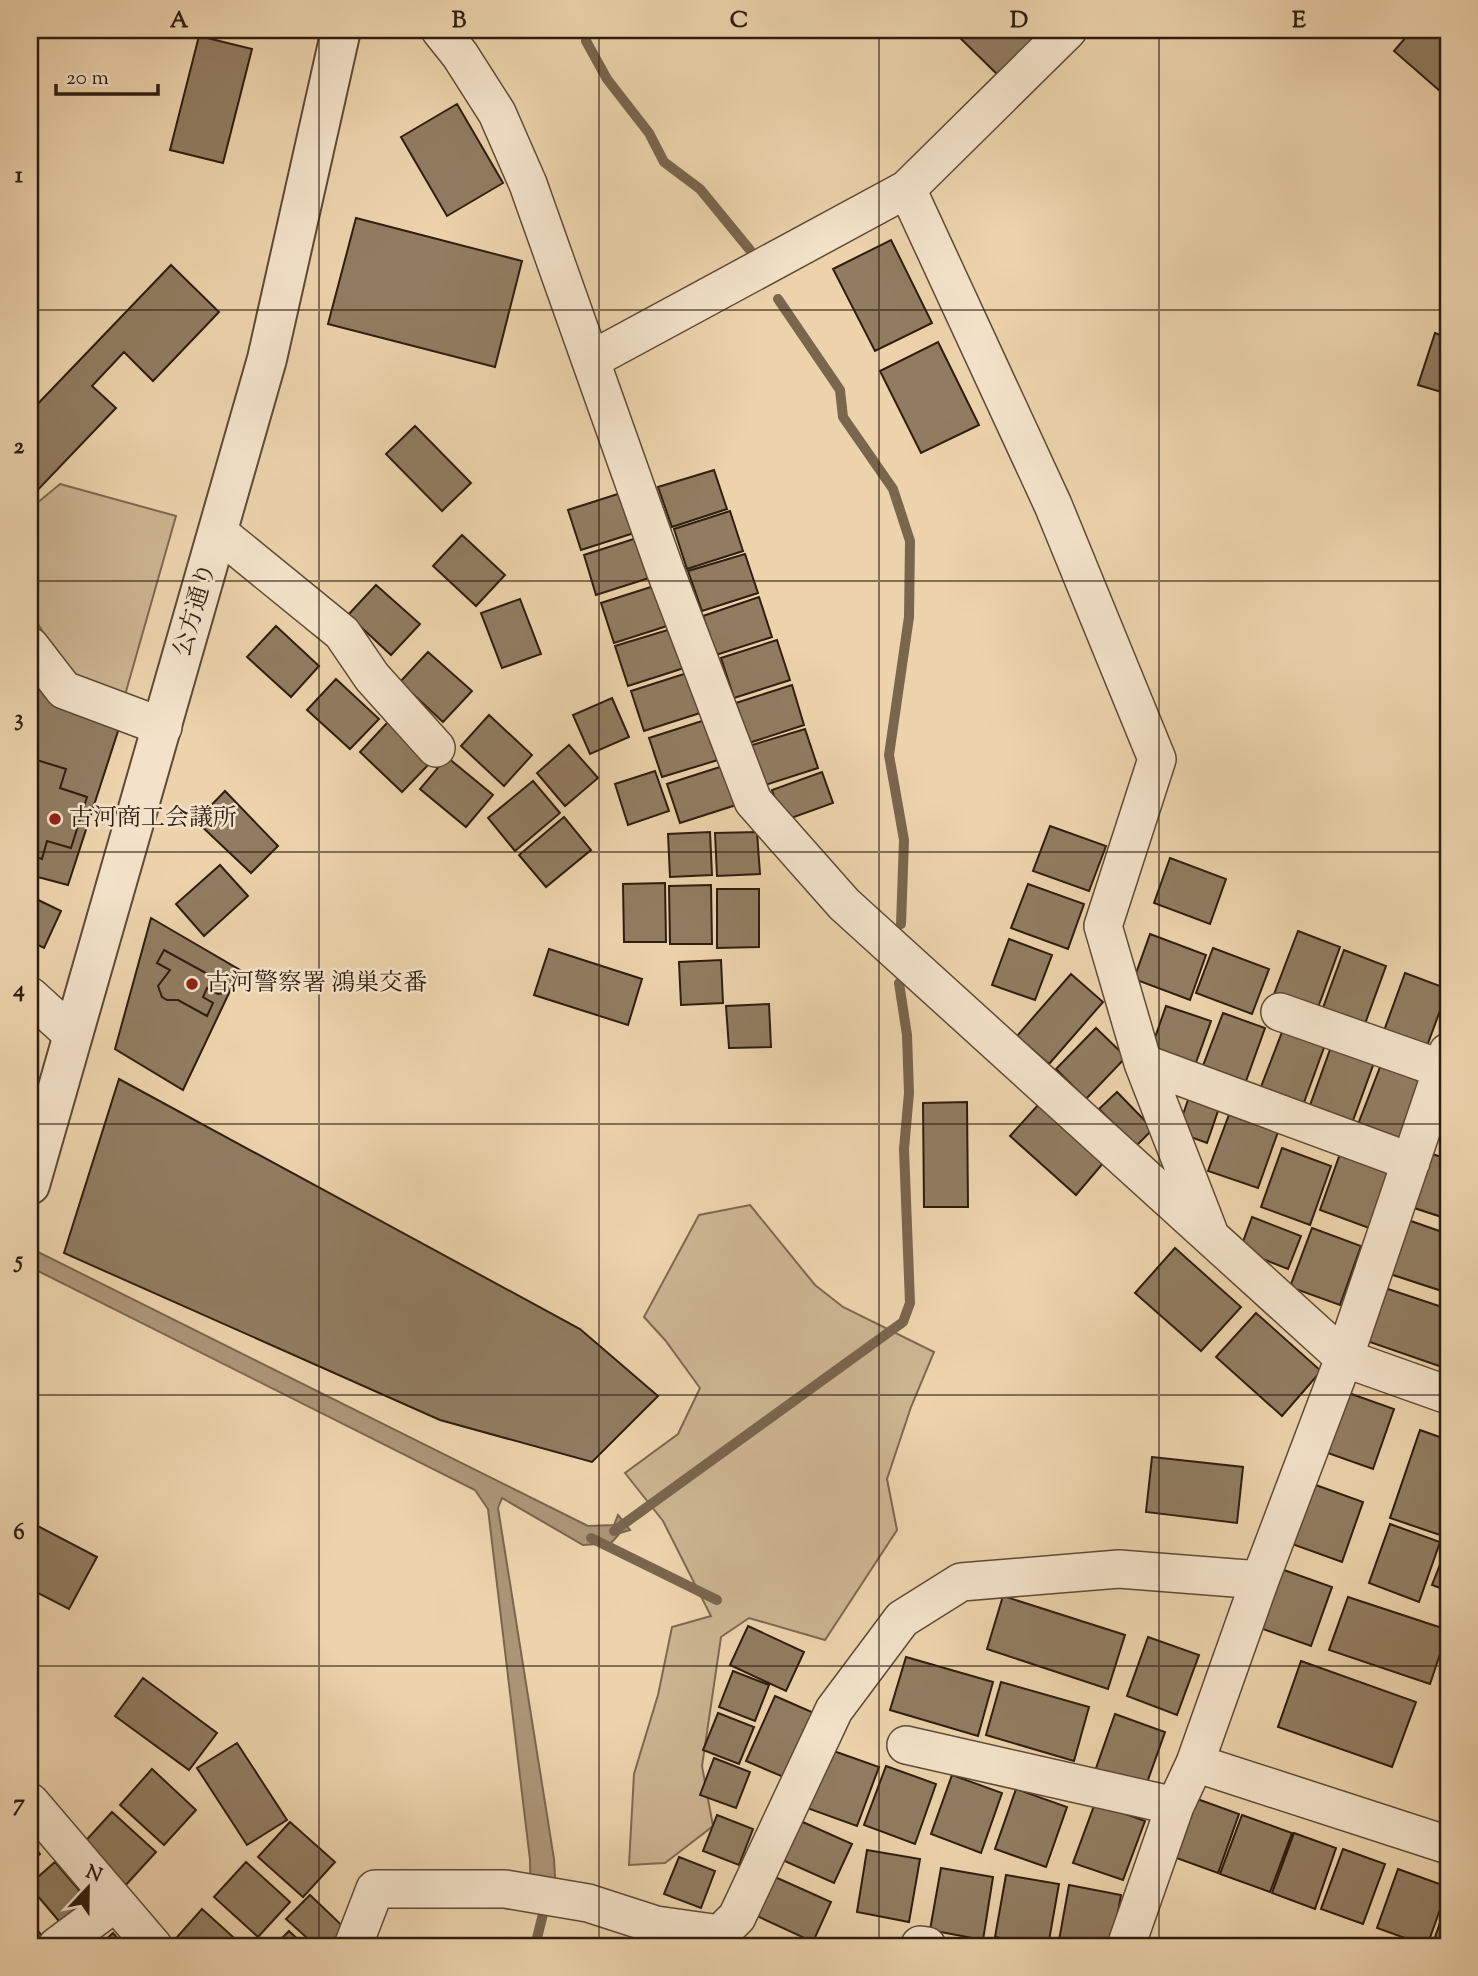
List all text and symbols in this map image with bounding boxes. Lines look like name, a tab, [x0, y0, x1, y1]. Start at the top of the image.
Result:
text: A	[170, 5, 189, 38]
text: B	[452, 5, 467, 38]
text: C	[730, 5, 748, 38]
text: D	[1010, 5, 1028, 38]
text: E	[1292, 5, 1306, 38]
scale bar	[56, 52, 158, 96]
text: 20 m	[66, 64, 109, 94]
text: 1	[15, 160, 23, 193]
text: 2	[14, 431, 25, 464]
street label: 公方通り	[166, 559, 226, 661]
text: 3	[14, 703, 24, 736]
place label: 古河商工会議所	[69, 802, 237, 836]
marker: 古河商工会議所	[47, 811, 63, 827]
place label: 古河警察署 鴻巣交番	[206, 967, 427, 1001]
text: 4	[12, 974, 25, 1007]
marker: 古河警察署 鴻巣交番	[184, 976, 200, 992]
text: 5	[13, 1245, 23, 1278]
text: 6	[13, 1517, 25, 1550]
text: 7	[13, 1788, 25, 1821]
north arrow	[52, 1854, 122, 1924]
text: N	[81, 1859, 106, 1890]

